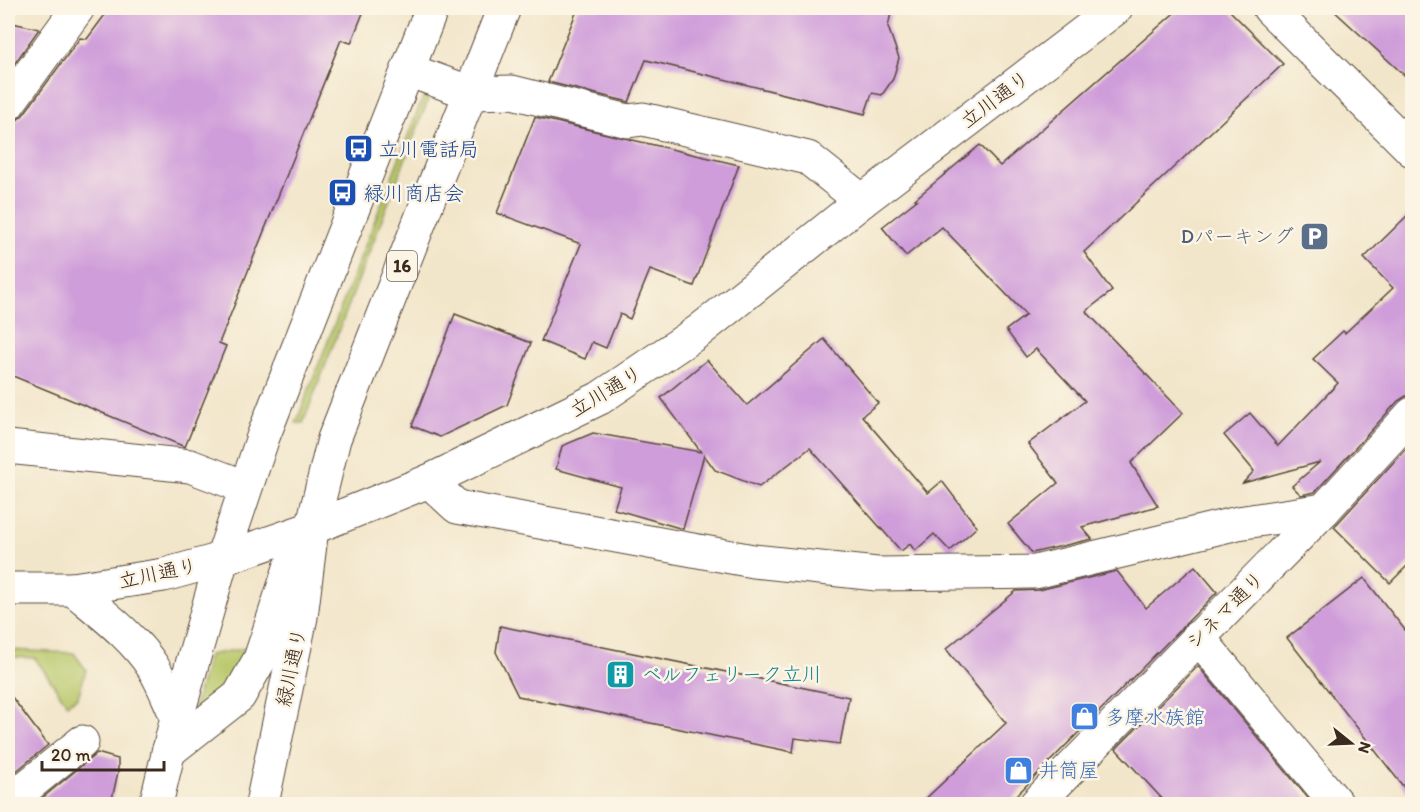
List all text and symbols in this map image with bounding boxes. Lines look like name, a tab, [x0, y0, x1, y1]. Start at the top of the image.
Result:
street label: 立川通り	[956, 65, 1034, 133]
bus stop icon: 立川電話局	[342, 133, 374, 165]
place label: 立川電話局	[379, 137, 479, 161]
bus stop icon: 緑川商店会	[327, 177, 359, 209]
place label: 緑川商店会	[364, 181, 464, 205]
parking icon: Dパーキング	[1299, 220, 1331, 252]
place label: Dパーキング	[1181, 224, 1294, 248]
road number: 16	[387, 251, 417, 281]
street label: 立川通り	[566, 360, 646, 422]
street label: 立川通り	[116, 553, 200, 593]
street label: シネマ通り	[1181, 566, 1269, 654]
street label: 緑川通り	[271, 625, 311, 709]
building icon: ベルフェリーク立川	[605, 658, 637, 690]
place label: ベルフェリーク立川	[642, 662, 822, 686]
shop icon: 多摩水族館	[1068, 701, 1100, 733]
place label: 多摩水族館	[1105, 705, 1205, 729]
north arrow	[1321, 713, 1381, 773]
scale bar	[42, 734, 164, 772]
text: N	[1354, 739, 1375, 756]
text: 20 m	[51, 744, 91, 766]
shop icon: 井筒屋	[1002, 754, 1034, 786]
place label: 井筒屋	[1039, 758, 1099, 782]

